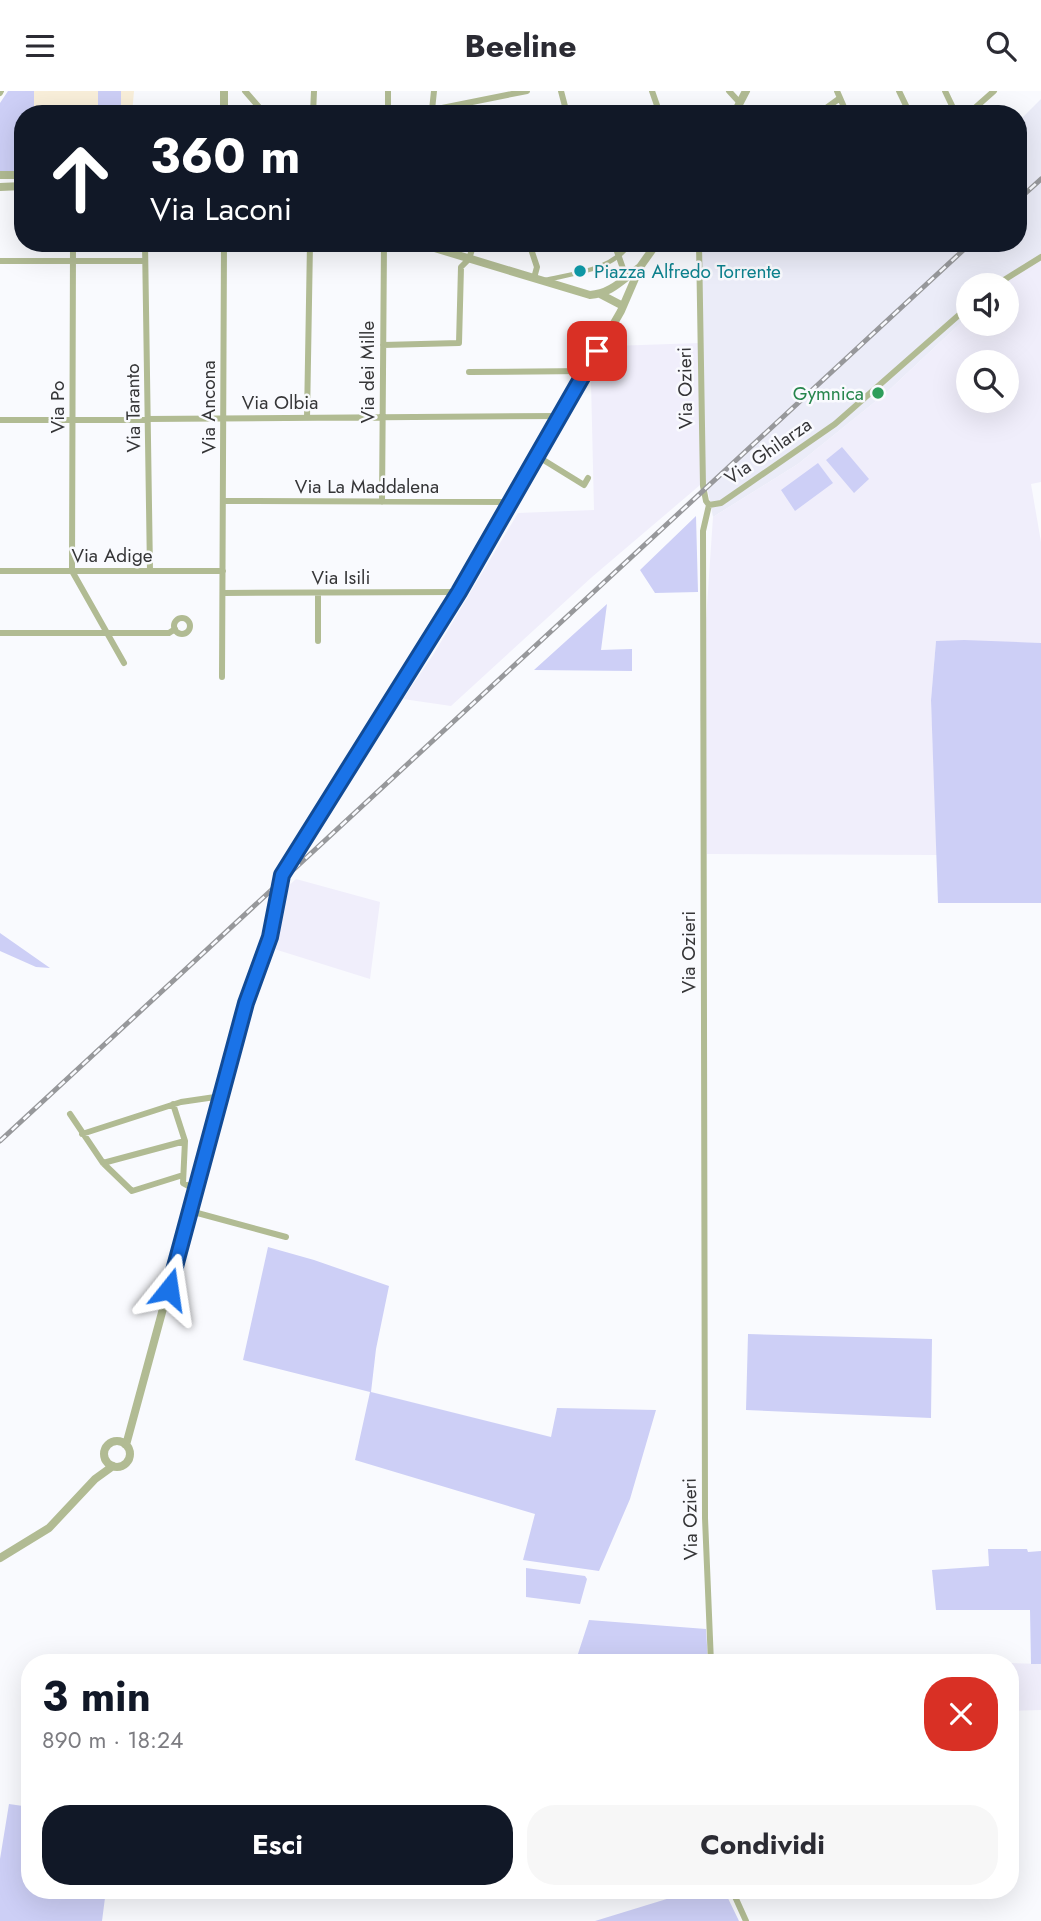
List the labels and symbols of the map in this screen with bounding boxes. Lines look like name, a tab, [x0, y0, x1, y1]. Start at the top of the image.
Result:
place label: Piazza Alfredo Torrente	[594, 258, 781, 285]
marker: Piazza Alfredo Torrente	[572, 263, 588, 279]
street label: Via dei Mille	[354, 321, 381, 423]
pin	[567, 321, 627, 381]
street label: Via Ozieri	[671, 347, 699, 429]
street label: Via Ancona	[195, 360, 222, 454]
street label: Via Taranto	[119, 363, 147, 453]
place label: Gymnica	[793, 380, 864, 407]
street label: Via Po	[44, 381, 71, 433]
marker: Gymnica	[870, 385, 886, 401]
street label: Via Olbia	[242, 389, 318, 416]
street label: Via Ghilarza	[719, 411, 817, 491]
street label: Via La Maddalena	[295, 473, 439, 500]
street label: Via Adige	[71, 542, 153, 569]
street label: Via Isili	[312, 564, 370, 591]
street label: Via Ozieri	[675, 911, 702, 993]
position arrow	[132, 1252, 206, 1326]
street label: Via Ozieri	[676, 1478, 704, 1560]

